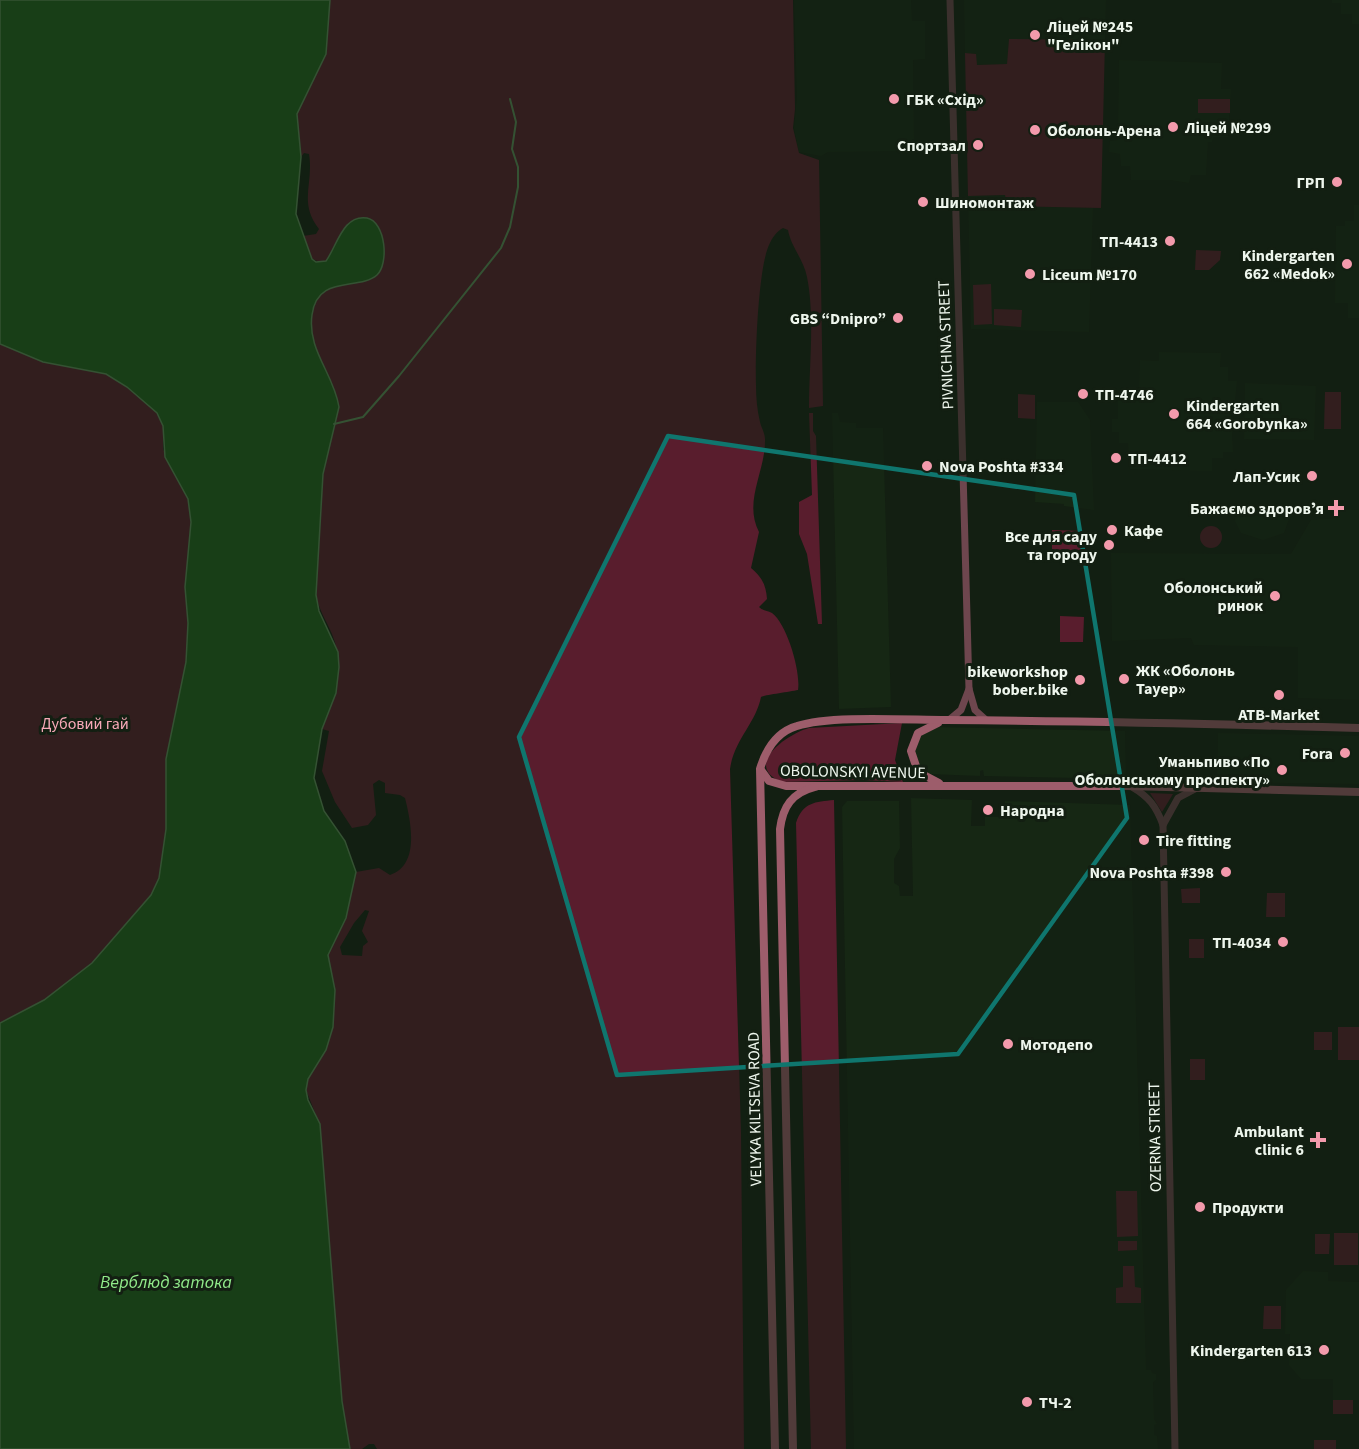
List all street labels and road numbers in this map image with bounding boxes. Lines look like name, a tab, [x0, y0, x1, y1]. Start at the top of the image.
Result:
street label: PIVNICHNA STREET	[933, 280, 959, 410]
street label: OBOLONSKYI AVENUE	[780, 760, 926, 784]
street label: VELYKA KILTSEVA ROAD	[743, 1032, 767, 1186]
street label: OZERNA STREET	[1143, 1081, 1167, 1192]

